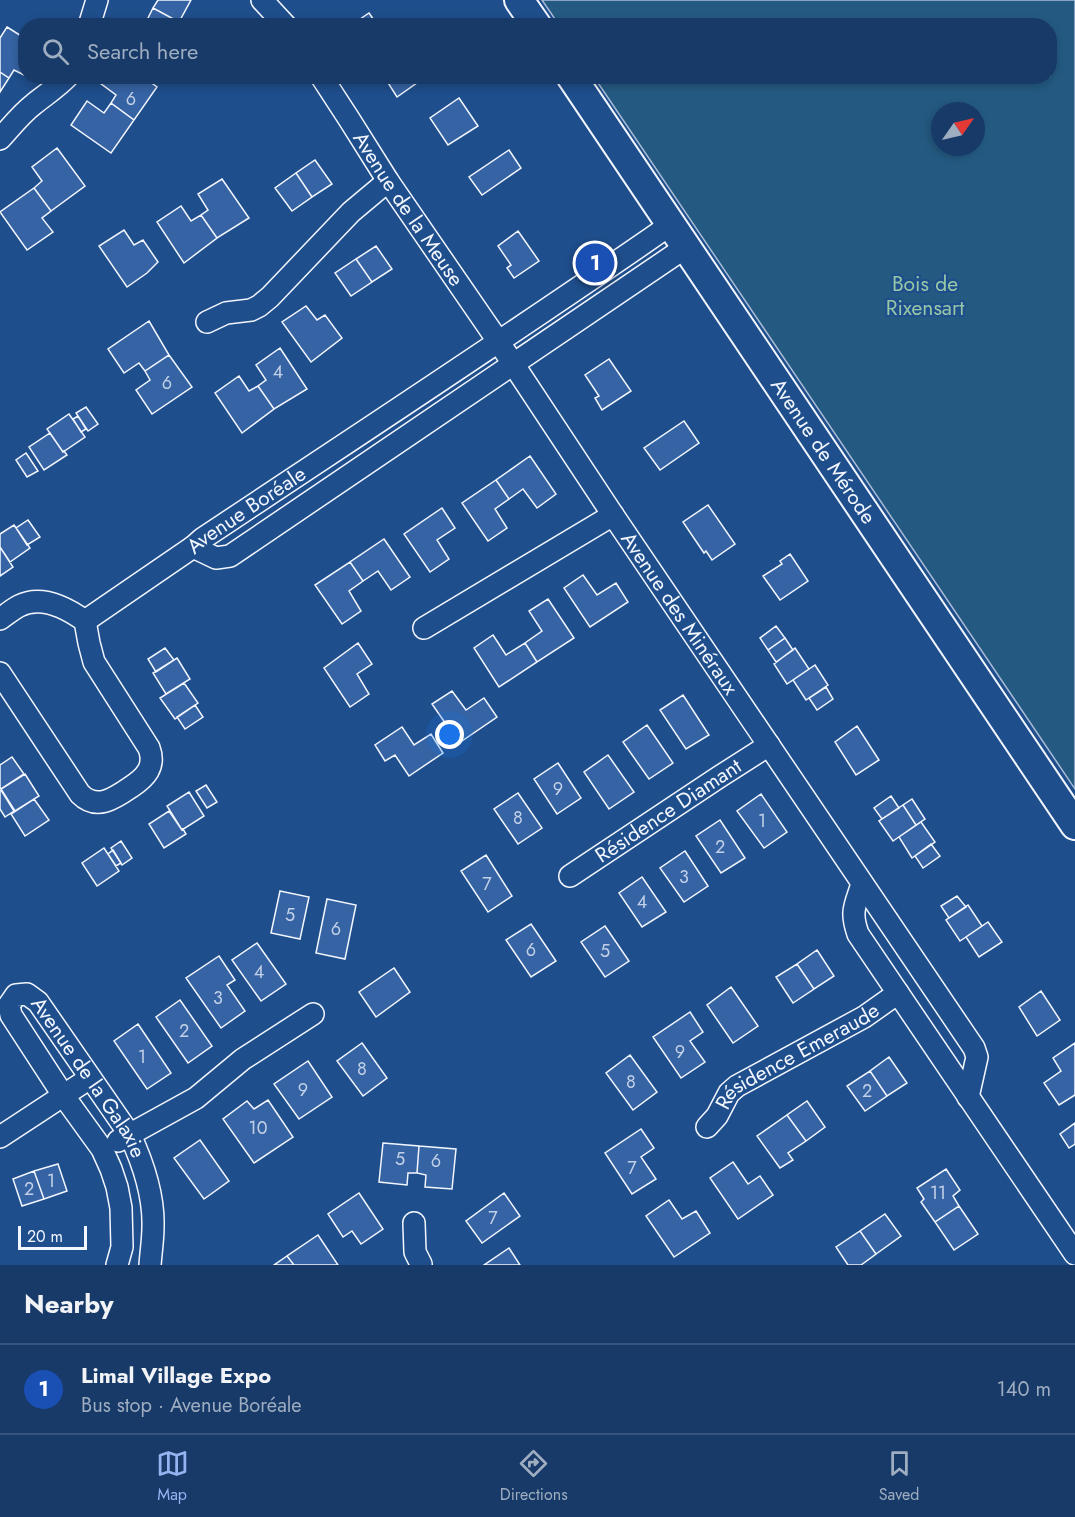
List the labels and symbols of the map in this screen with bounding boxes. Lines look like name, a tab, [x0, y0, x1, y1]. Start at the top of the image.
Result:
house number: 6	[126, 86, 136, 112]
north arrow	[931, 102, 985, 156]
street label: Avenue de la Meuse	[346, 126, 471, 292]
pin: 1	[576, 240, 614, 286]
park label: Bois de Rixensart	[886, 269, 964, 323]
house number: 4	[273, 359, 283, 385]
house number: 6	[162, 370, 172, 396]
street label: Avenue de Mérode	[763, 372, 883, 530]
street label: Avenue Boréale	[180, 459, 312, 561]
street label: Avenue des Minéraux	[614, 526, 746, 701]
your location	[435, 720, 464, 749]
street label: Résidence Diamant	[589, 751, 747, 870]
house number: 9	[553, 776, 563, 802]
house number: 8	[513, 805, 523, 831]
house number: 1	[758, 808, 766, 834]
house number: 2	[715, 834, 725, 860]
house number: 3	[679, 864, 689, 890]
house number: 7	[482, 871, 492, 897]
house number: 4	[637, 889, 647, 915]
house number: 5	[285, 902, 295, 928]
house number: 6	[331, 916, 341, 942]
house number: 6	[526, 937, 536, 963]
house number: 5	[600, 938, 610, 964]
house number: 4	[254, 959, 264, 985]
house number: 3	[213, 985, 223, 1011]
street label: Avenue de la Galaxie	[24, 991, 153, 1162]
street label: Résidence Emeraude	[708, 996, 886, 1115]
house number: 2	[179, 1018, 189, 1044]
house number: 9	[675, 1039, 685, 1065]
house number: 1	[138, 1044, 146, 1070]
house number: 8	[357, 1056, 367, 1082]
house number: 8	[626, 1069, 636, 1095]
house number: 9	[298, 1077, 308, 1103]
house number: 2	[862, 1078, 872, 1104]
house number: 10	[249, 1115, 268, 1141]
house number: 5	[395, 1146, 405, 1172]
house number: 6	[431, 1148, 441, 1174]
house number: 7	[627, 1155, 637, 1181]
house number: 1	[47, 1168, 55, 1194]
house number: 2	[24, 1176, 34, 1202]
house number: 11	[930, 1180, 946, 1206]
house number: 7	[488, 1205, 498, 1231]
scale bar	[18, 1223, 87, 1250]

